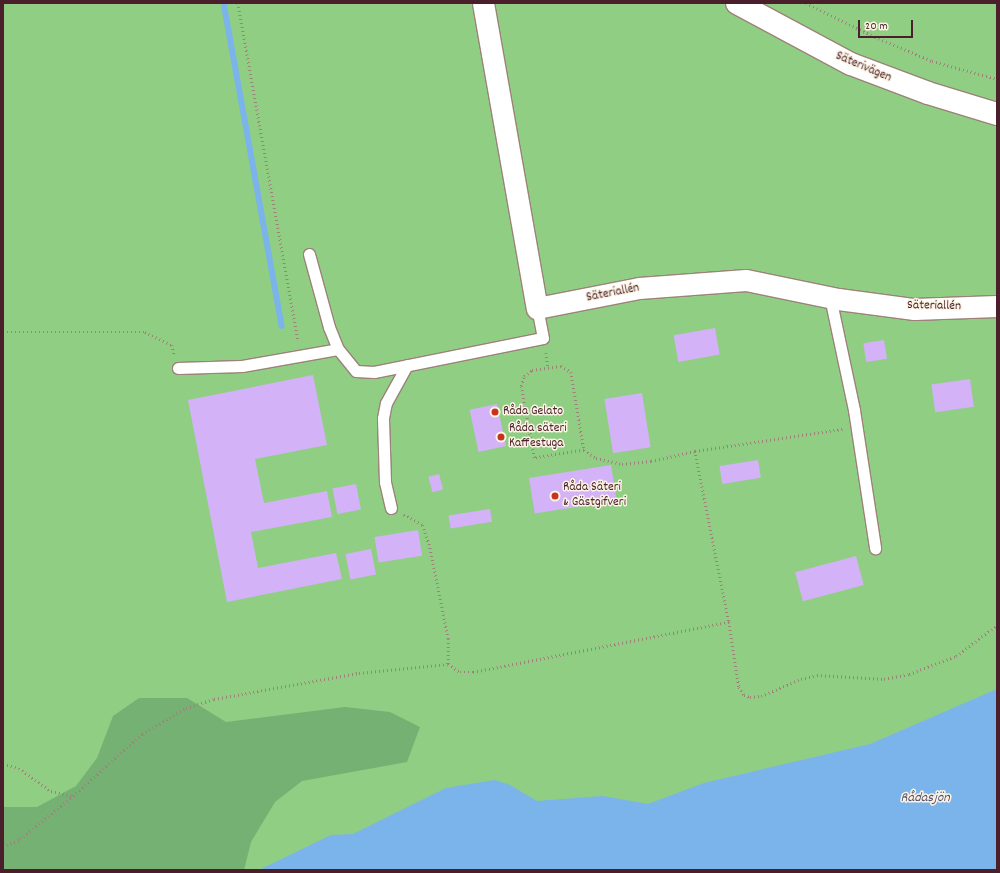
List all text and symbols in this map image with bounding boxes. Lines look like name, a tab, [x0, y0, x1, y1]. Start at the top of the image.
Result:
scale bar	[860, 12, 915, 38]
text: 20 m	[865, 18, 888, 35]
street label: Säterivägen	[833, 49, 893, 87]
street label: Säteriallén	[585, 281, 641, 307]
street label: Säteriallén	[907, 299, 961, 315]
place label: Råda Gelato	[503, 404, 563, 420]
marker: Råda Gelato	[490, 407, 500, 417]
place label: Råda säteri Kaffestuga	[509, 422, 567, 453]
marker: Råda säteri Kaffestuga	[496, 432, 506, 442]
place label: Råda Säteri & Gästgifveri	[563, 481, 626, 512]
marker: Råda Säteri & Gästgifveri	[550, 491, 560, 501]
water label: Rådasjön	[900, 790, 950, 806]

